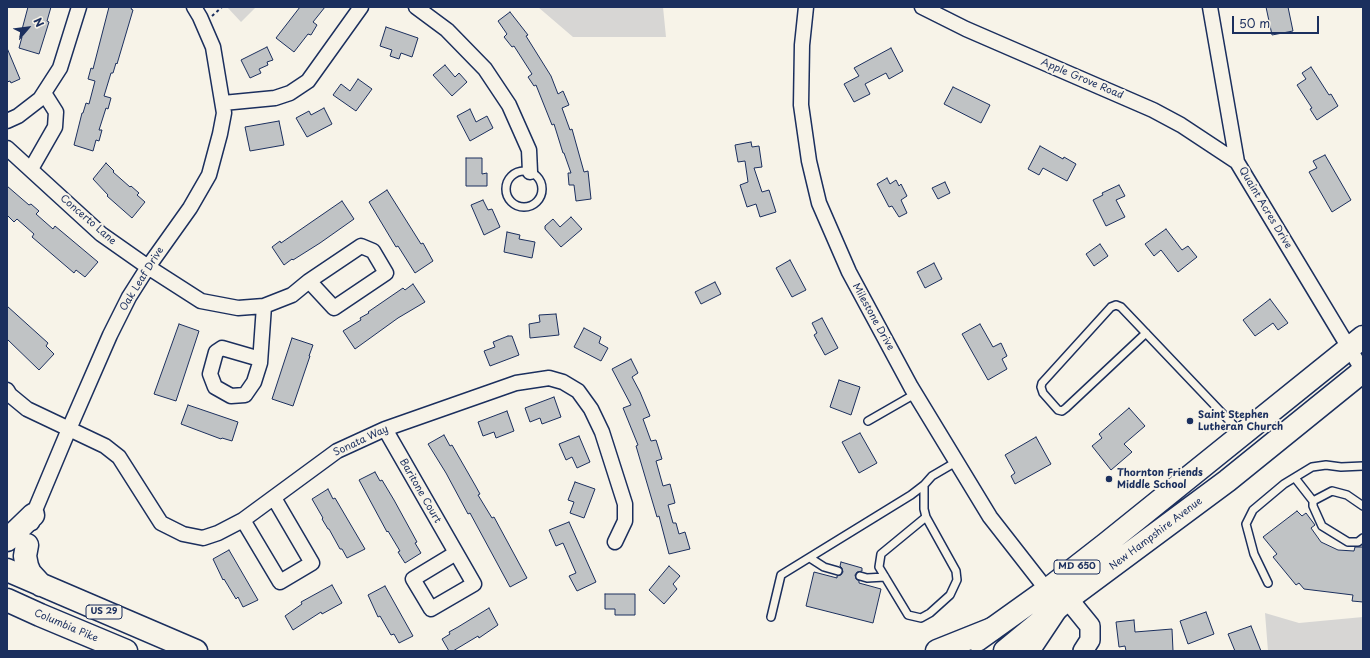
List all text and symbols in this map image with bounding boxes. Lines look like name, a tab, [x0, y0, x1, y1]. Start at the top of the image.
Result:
north arrow	[8, 8, 48, 48]
scale bar	[1234, 8, 1321, 34]
text: N	[29, 14, 49, 30]
text: 50 m	[1239, 14, 1270, 32]
street label: Apple Grove Road	[1039, 56, 1125, 102]
street label: Quaint Acres Drive	[1236, 165, 1294, 251]
street label: Concerto Lane	[58, 192, 118, 248]
street label: Oak Leaf Drive	[118, 245, 166, 313]
street label: Milestone Drive	[850, 281, 896, 353]
place label: Saint Stephen Lutheran Church	[1198, 409, 1283, 432]
marker: Saint Stephen Lutheran Church	[1185, 416, 1195, 426]
street label: Sonata Way	[332, 423, 390, 459]
street label: Baritone Court	[397, 457, 443, 525]
place label: Thornton Friends Middle School	[1117, 467, 1203, 490]
marker: Thornton Friends Middle School	[1104, 474, 1114, 484]
street label: New Hampshire Avenue	[1107, 495, 1205, 573]
road number: MD 650	[1054, 560, 1100, 574]
road number: US 29	[86, 605, 122, 619]
street label: Columbia Pike	[32, 607, 100, 645]

